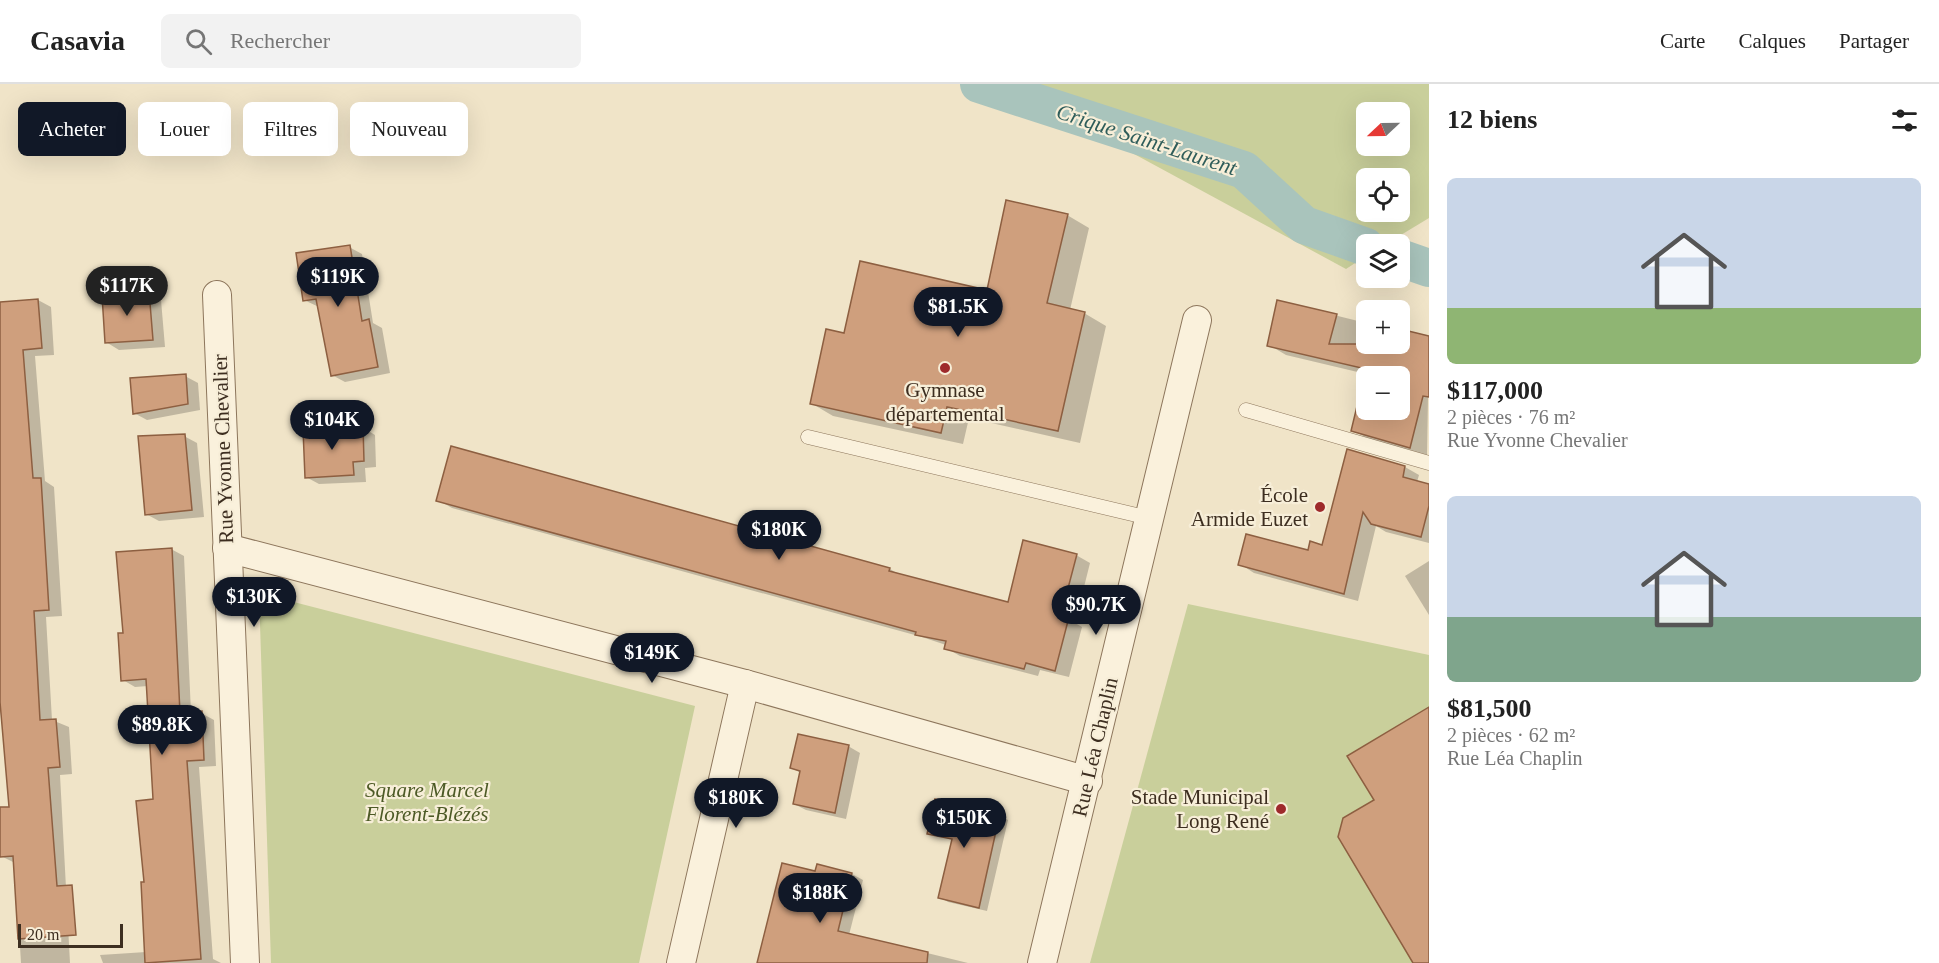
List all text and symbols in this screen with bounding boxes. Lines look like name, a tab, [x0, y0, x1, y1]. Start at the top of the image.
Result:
search box	[161, 14, 581, 68]
text: Casavia	[30, 25, 125, 56]
icon: search	[182, 25, 215, 58]
text: Rechercher	[230, 28, 330, 53]
text: Carte	[1660, 29, 1705, 53]
text: Calques	[1738, 29, 1806, 53]
text: Partager	[1839, 29, 1909, 53]
water label: Crique Saint-Laurent	[1054, 99, 1241, 181]
chip: Acheter	[18, 102, 126, 156]
chip: Louer	[138, 102, 231, 156]
chip: Filtres	[243, 102, 338, 156]
chip: Nouveau	[350, 102, 468, 156]
north arrow	[1356, 102, 1410, 156]
map controls	[1356, 102, 1410, 420]
icon: filters	[1888, 104, 1921, 137]
text: 12 biens	[1447, 105, 1537, 134]
button: locate	[1356, 168, 1410, 222]
icon: home	[1630, 217, 1738, 325]
button: layers	[1356, 234, 1410, 288]
pin: $119K	[296, 257, 380, 308]
text: $119K	[311, 265, 365, 287]
pin: $117K	[85, 266, 169, 317]
text: $117K	[100, 274, 154, 296]
pin: $81.5K	[909, 287, 1007, 338]
text: $81.5K	[928, 295, 988, 317]
button: +	[1356, 300, 1410, 354]
street label: Rue Yvonne Chevalier	[208, 354, 238, 544]
marker: Gymnase départemental	[938, 361, 952, 375]
button: −	[1356, 366, 1410, 420]
text: $117,000	[1447, 376, 1543, 405]
place label: Gymnase départemental	[886, 378, 1005, 426]
pin: $104K	[290, 400, 374, 451]
text: 2 pièces · 76 m²	[1447, 406, 1575, 428]
text: $104K	[304, 408, 360, 430]
text: Rue Yvonne Chevalier	[1447, 429, 1628, 451]
place label: École Armide Euzet	[1191, 483, 1308, 531]
marker: École Armide Euzet	[1313, 500, 1327, 514]
pin: $180K	[737, 510, 821, 561]
text: $180K	[751, 518, 807, 540]
icon: home	[1630, 535, 1738, 643]
pin: $130K	[212, 577, 296, 628]
text: $130K	[226, 585, 282, 607]
pin: $90.7K	[1047, 585, 1145, 636]
text: $90.7K	[1066, 593, 1126, 615]
pin: $149K	[610, 633, 694, 684]
text: $149K	[624, 641, 680, 663]
street label: Rue Léa Chaplin	[1067, 674, 1123, 819]
text: $81,500	[1447, 694, 1532, 723]
pin: $89.8K	[113, 705, 211, 756]
text: $89.8K	[132, 713, 192, 735]
text: 2 pièces · 62 m²	[1447, 724, 1575, 746]
text: Rue Léa Chaplin	[1447, 747, 1583, 769]
park label: Square Marcel Florent-Blézés	[365, 778, 489, 826]
pin: $180K	[694, 778, 778, 829]
place label: Stade Municipal Long René	[1131, 785, 1269, 833]
text: $180K	[708, 786, 764, 808]
pin: $150K	[922, 798, 1006, 849]
marker: Stade Municipal Long René	[1274, 802, 1288, 816]
text: $150K	[936, 806, 992, 828]
pin: $188K	[778, 873, 862, 924]
text: $188K	[792, 881, 848, 903]
scale bar	[18, 921, 123, 948]
text: 20 m	[27, 926, 59, 943]

